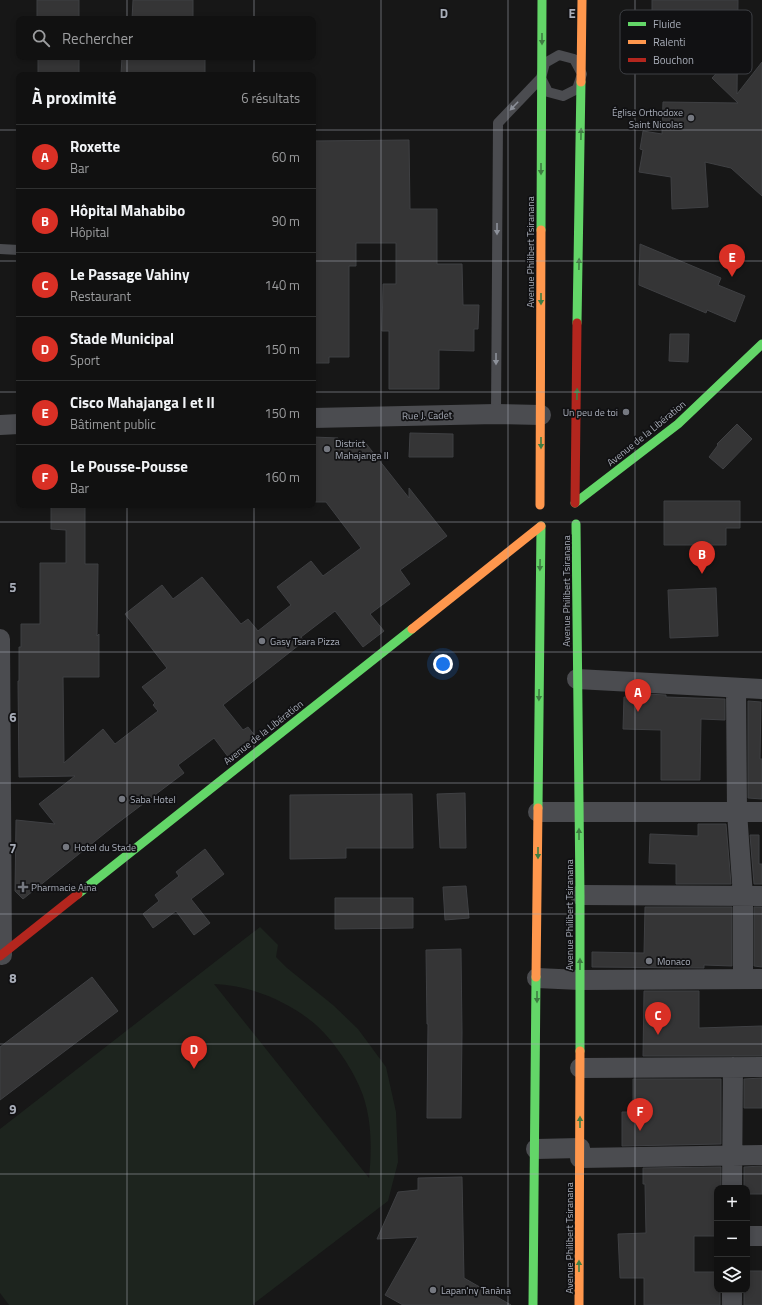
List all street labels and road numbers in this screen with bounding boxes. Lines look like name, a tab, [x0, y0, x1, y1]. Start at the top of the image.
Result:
street label: Avenue Philibert Tsiranana	[523, 196, 538, 308]
street label: Avenue de la Libération	[604, 397, 689, 470]
street label: Rue J. Cadet	[402, 408, 453, 423]
street label: Avenue Philibert Tsiranana	[559, 535, 574, 647]
street label: Avenue de la Libération	[220, 696, 306, 768]
street label: Avenue Philibert Tsiranana	[562, 859, 577, 971]
street label: Avenue Philibert Tsiranana	[562, 1182, 577, 1294]

